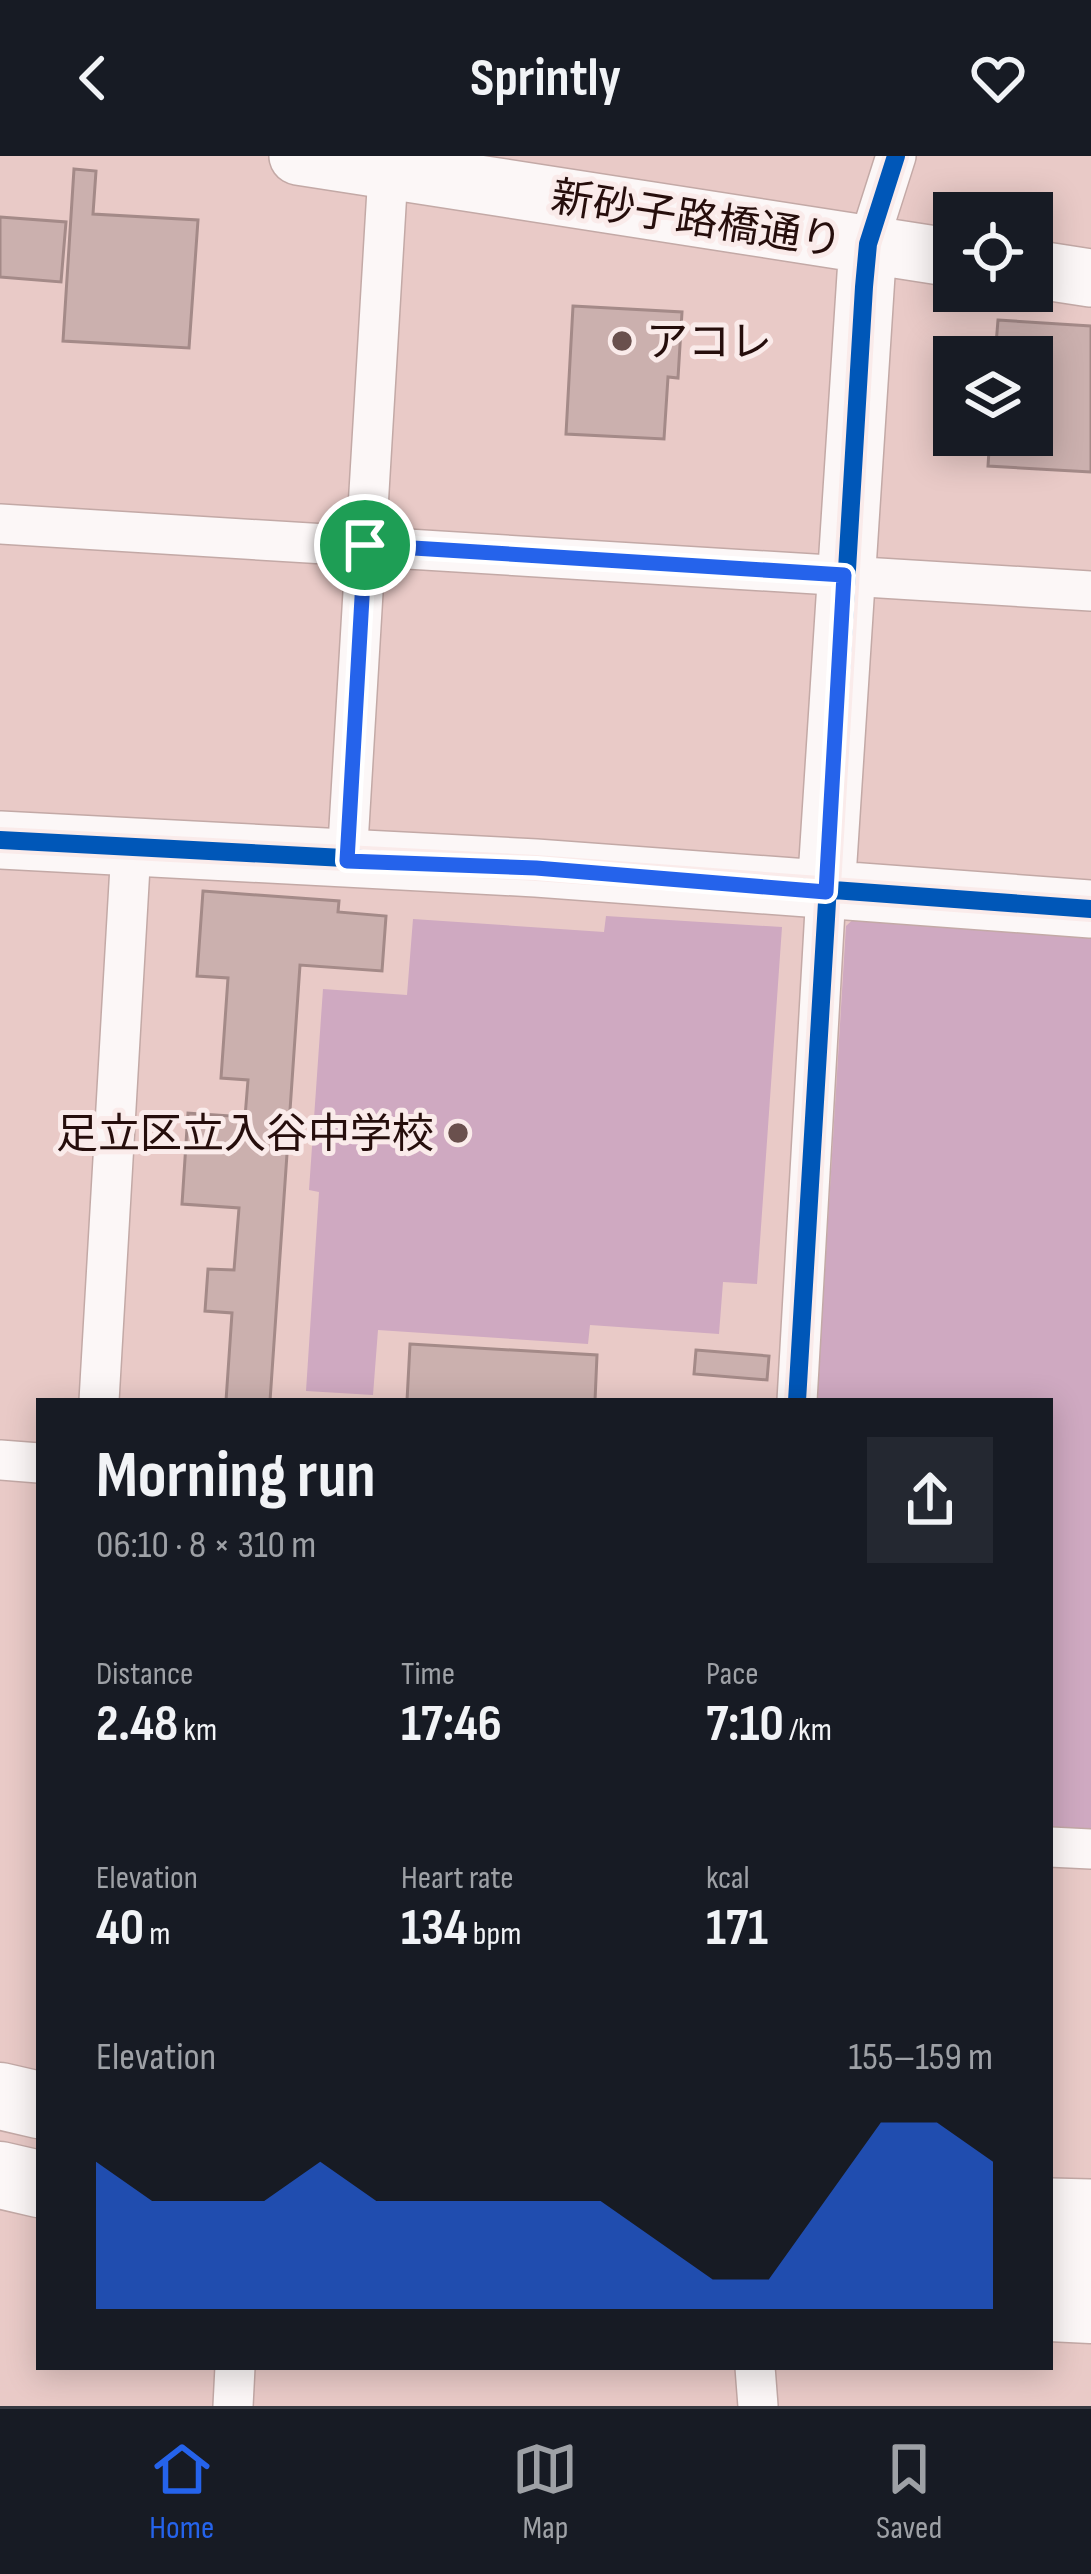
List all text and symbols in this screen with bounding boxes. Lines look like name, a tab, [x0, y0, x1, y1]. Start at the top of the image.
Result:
icon: back	[60, 45, 126, 111]
icon: heart	[965, 45, 1031, 111]
text: Sprintly	[470, 46, 621, 111]
street label: 新砂子路橋通り	[547, 172, 846, 269]
map controls	[933, 192, 1053, 456]
button: locate	[933, 192, 1053, 312]
place label: アコレ	[646, 318, 772, 369]
marker: アコレ	[609, 328, 635, 354]
button: layers	[933, 336, 1053, 456]
pin	[314, 494, 416, 596]
icon: arrive	[332, 512, 398, 578]
place label: 足立区立入谷中学校	[56, 1110, 434, 1161]
marker: 足立区立入谷中学校	[445, 1120, 471, 1146]
text: Morning run	[96, 1437, 376, 1516]
button: share	[867, 1437, 993, 1563]
text: 06:10 · 8 × 310 m	[96, 1522, 316, 1569]
text: Distance	[96, 1654, 193, 1694]
text: Time	[401, 1654, 455, 1694]
text: Pace	[706, 1654, 759, 1694]
text: 2.48	[96, 1694, 178, 1755]
text: 17:46	[401, 1694, 502, 1755]
text: 7:10	[706, 1694, 784, 1755]
text: km	[178, 1710, 217, 1750]
text: /km	[784, 1710, 832, 1750]
text: Elevation	[96, 1858, 198, 1898]
text: Heart rate	[401, 1858, 514, 1898]
text: kcal	[706, 1858, 750, 1898]
text: 40	[96, 1898, 144, 1959]
text: 134	[401, 1898, 468, 1959]
text: 171	[706, 1898, 768, 1959]
text: m	[144, 1914, 170, 1954]
text: bpm	[468, 1914, 521, 1954]
text: Elevation	[96, 2034, 216, 2081]
text: 155–159 m	[849, 2034, 993, 2081]
tab: Home	[149, 2436, 215, 2548]
tab: Map	[512, 2436, 578, 2548]
tab: Saved	[876, 2436, 942, 2548]

